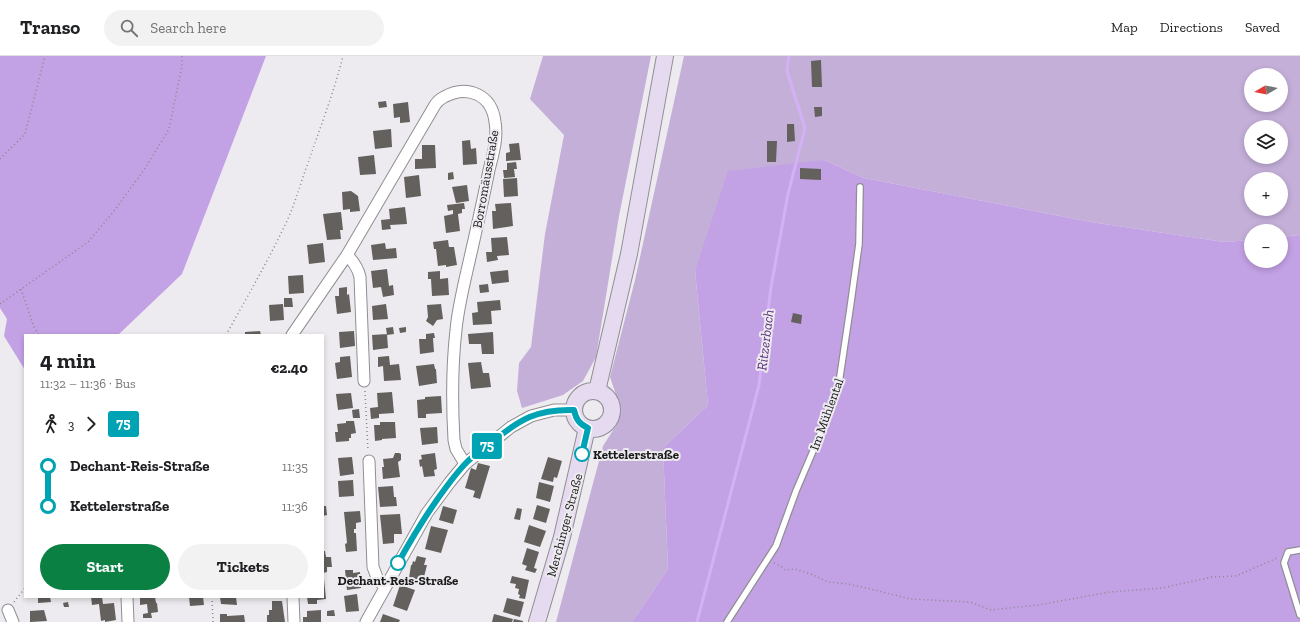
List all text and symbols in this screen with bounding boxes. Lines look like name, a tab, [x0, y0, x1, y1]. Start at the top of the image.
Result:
search box	[104, 10, 384, 46]
text: Transo	[20, 16, 80, 39]
icon: search	[118, 17, 140, 39]
text: Search here	[150, 19, 226, 37]
text: Map	[1111, 19, 1138, 36]
text: Directions	[1160, 19, 1223, 36]
text: Saved	[1245, 19, 1280, 36]
north arrow	[1244, 68, 1288, 112]
map controls	[1244, 68, 1288, 268]
button: layers	[1244, 120, 1288, 164]
street label: Borromäusstraße	[469, 129, 502, 229]
button: +	[1244, 172, 1288, 216]
button: −	[1244, 224, 1288, 268]
water label: Ritzerbach	[753, 309, 778, 372]
text: 4 min	[40, 347, 96, 374]
text: €2.40	[270, 359, 308, 377]
text: 11:32 – 11:36 · Bus	[40, 376, 136, 391]
street label: Im Mühlental	[806, 376, 847, 452]
icon: walk	[40, 413, 62, 435]
icon: forward	[80, 413, 102, 435]
text: 75	[116, 415, 131, 432]
text: 3	[68, 417, 74, 432]
line badge: 75	[469, 433, 505, 459]
text: 75	[480, 437, 494, 454]
marker: Kettelerstraße	[574, 446, 590, 462]
place label: Kettelerstraße	[593, 447, 680, 462]
text: Dechant-Reis-Straße	[70, 457, 209, 475]
text: 11:35	[282, 459, 308, 474]
street label: Merchinger Straße	[543, 472, 586, 579]
text: Kettelerstraße	[70, 497, 169, 515]
text: 11:36	[282, 499, 308, 514]
button: Start	[40, 544, 170, 590]
button: Tickets	[178, 544, 308, 590]
marker: Dechant-Reis-Straße	[390, 555, 406, 571]
place label: Dechant-Reis-Straße	[338, 573, 459, 588]

